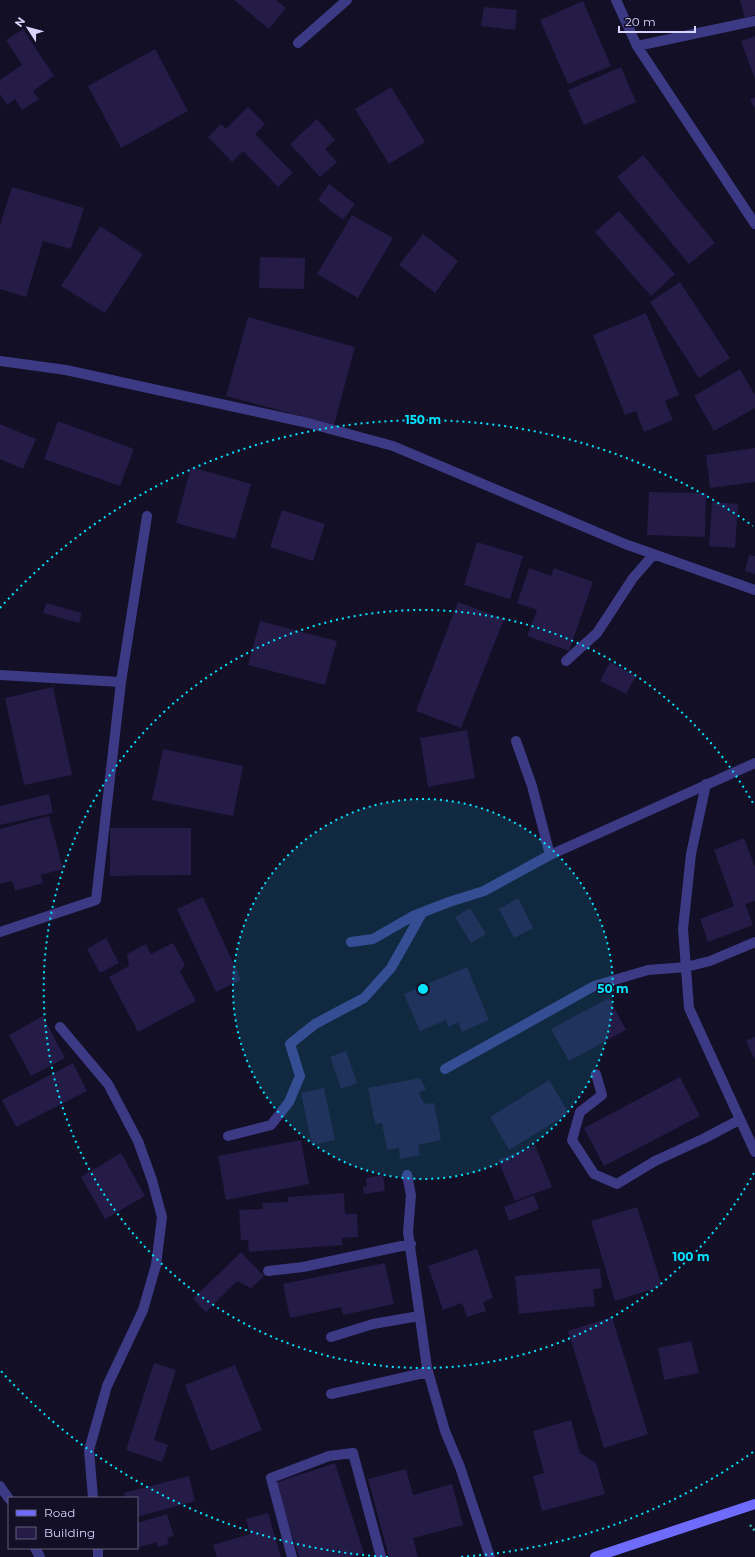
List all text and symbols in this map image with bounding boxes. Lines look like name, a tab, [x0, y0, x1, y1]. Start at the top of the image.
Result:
north arrow	[8, 8, 48, 48]
scale bar	[619, 8, 695, 34]
text: N	[12, 14, 28, 30]
text: 20 m	[625, 14, 656, 29]
text: 150 m	[405, 412, 441, 427]
text: 50 m	[597, 981, 629, 996]
centre of rings	[416, 982, 430, 996]
text: 100 m	[673, 1249, 709, 1264]
legend	[8, 1497, 138, 1549]
text: Road	[44, 1505, 75, 1520]
text: Building	[44, 1525, 95, 1540]

